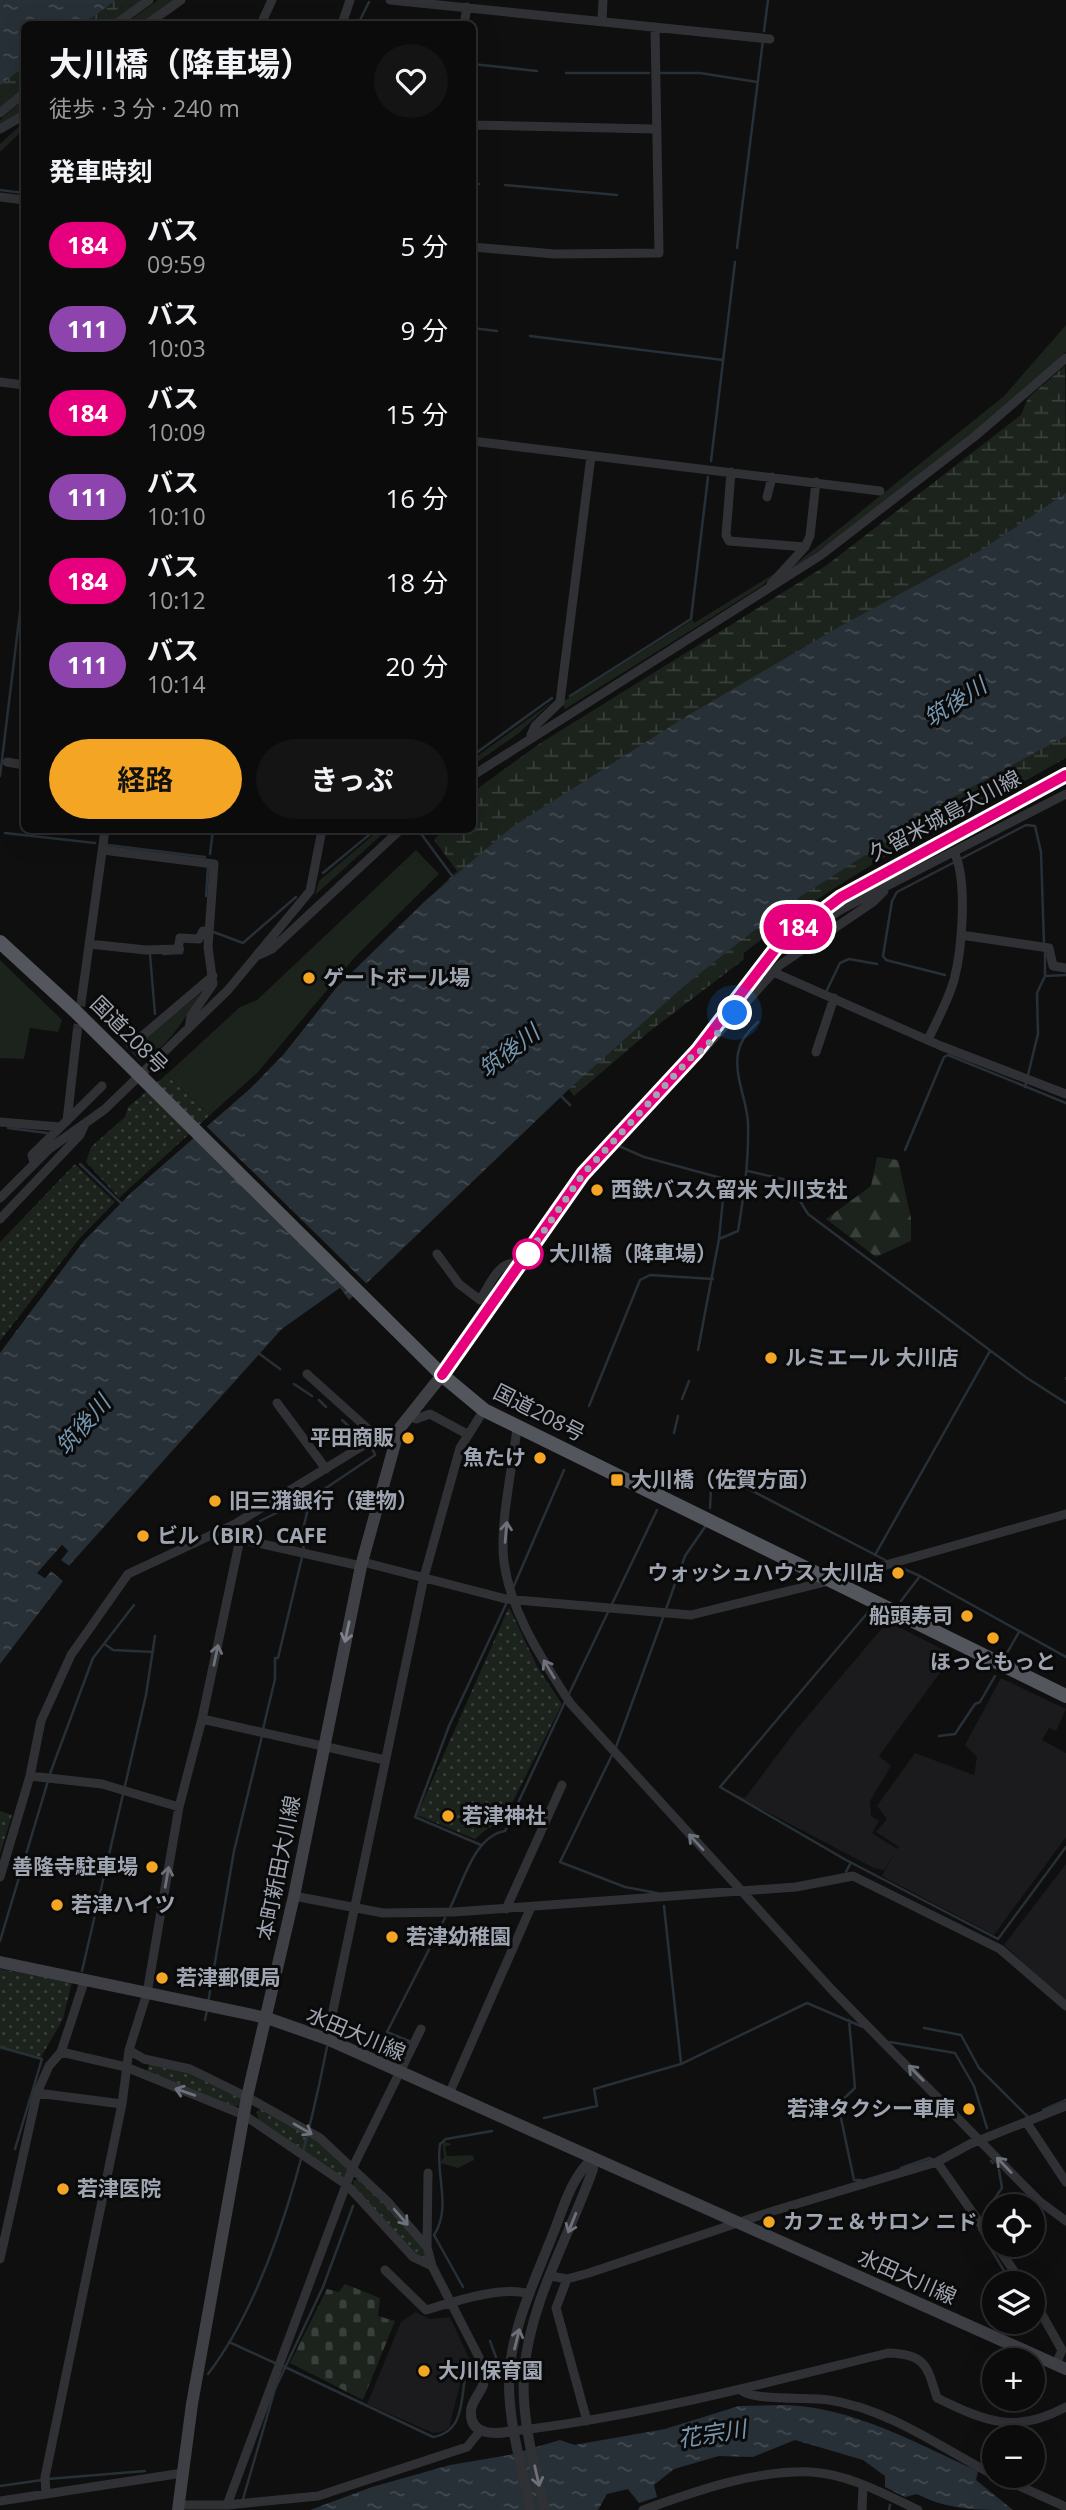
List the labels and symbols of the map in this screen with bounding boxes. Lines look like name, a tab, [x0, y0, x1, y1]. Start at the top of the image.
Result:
water label: 筑後川	[917, 667, 995, 733]
street label: 久留米城島大川線	[864, 763, 1025, 867]
line badge: 184	[758, 904, 838, 950]
place label: ゲートボール場	[323, 963, 470, 991]
marker: ゲートボール場	[301, 970, 317, 986]
street label: 国道208号	[85, 989, 175, 1079]
your location	[717, 995, 752, 1030]
water label: 筑後川	[471, 1015, 548, 1084]
place label: 西鉄バス久留米 大川支社	[611, 1175, 847, 1203]
marker: 西鉄バス久留米 大川支社	[589, 1182, 605, 1198]
marker: 大川橋（降車場）	[513, 1239, 543, 1269]
place label: 大川橋（降車場）	[549, 1239, 717, 1267]
place label: ルミエール 大川店	[785, 1343, 958, 1371]
marker: ルミエール 大川店	[763, 1350, 779, 1366]
street label: 国道208号	[489, 1377, 590, 1447]
water label: 筑後川	[48, 1386, 119, 1461]
place label: 平田商販	[310, 1423, 394, 1451]
marker: 平田商販	[400, 1430, 416, 1446]
place label: 魚たけ	[463, 1443, 526, 1471]
marker: 魚たけ	[532, 1450, 548, 1466]
place label: 大川橋（佐賀方面）	[631, 1465, 820, 1493]
marker: 大川橋（佐賀方面）	[609, 1472, 625, 1488]
place label: 旧三潴銀行（建物）	[229, 1486, 418, 1514]
marker: 旧三潴銀行（建物）	[207, 1493, 223, 1509]
place label: ビル（BIR）CAFE	[157, 1521, 327, 1549]
one-way arrow	[500, 1521, 513, 1544]
marker: ビル（BIR）CAFE	[135, 1528, 151, 1544]
place label: ウォッシュハウス 大川店	[648, 1558, 884, 1586]
marker: ウォッシュハウス 大川店	[890, 1565, 906, 1581]
place label: 船頭寿司	[869, 1601, 953, 1629]
marker: 船頭寿司	[959, 1608, 975, 1624]
one-way arrow	[339, 1620, 353, 1643]
marker: ほっともっと	[985, 1630, 1001, 1646]
one-way arrow	[209, 1644, 223, 1667]
place label: ほっともっと	[930, 1647, 1056, 1675]
one-way arrow	[541, 1660, 556, 1679]
street label: 本町新田大川線	[250, 1793, 306, 1943]
place label: 若津神社	[462, 1801, 546, 1829]
marker: 若津神社	[440, 1808, 456, 1824]
one-way arrow	[687, 1834, 704, 1851]
place label: 善隆寺駐車場	[12, 1852, 138, 1880]
marker: 善隆寺駐車場	[144, 1859, 160, 1875]
one-way arrow	[161, 1866, 174, 1889]
place label: 若津ハイツ	[71, 1890, 176, 1918]
marker: 若津ハイツ	[49, 1897, 65, 1913]
place label: 若津幼稚園	[406, 1922, 511, 1950]
marker: 若津幼稚園	[384, 1929, 400, 1945]
place label: 若津郵便局	[176, 1963, 281, 1991]
marker: 若津郵便局	[154, 1970, 170, 1986]
street label: 水田大川線	[303, 2000, 410, 2066]
one-way arrow	[907, 2064, 924, 2081]
one-way arrow	[174, 2085, 196, 2097]
place label: 若津タクシー車庫	[787, 2094, 955, 2122]
marker: 若津タクシー車庫	[961, 2101, 977, 2117]
one-way arrow	[292, 2123, 313, 2136]
one-way arrow	[996, 2157, 1013, 2174]
place label: 若津医院	[77, 2174, 161, 2202]
marker: 若津医院	[55, 2181, 71, 2197]
place label: カフェ＆サロン ニド	[783, 2207, 977, 2235]
one-way arrow	[393, 2208, 409, 2226]
one-way arrow	[564, 2211, 577, 2233]
marker: カフェ＆サロン ニド	[761, 2214, 777, 2230]
street label: 水田大川線	[854, 2242, 961, 2310]
one-way arrow	[511, 2328, 524, 2351]
place label: 大川保育園	[438, 2356, 543, 2384]
marker: 大川保育園	[416, 2363, 432, 2379]
water label: 花宗川	[675, 2411, 751, 2454]
one-way arrow	[531, 2464, 544, 2487]

